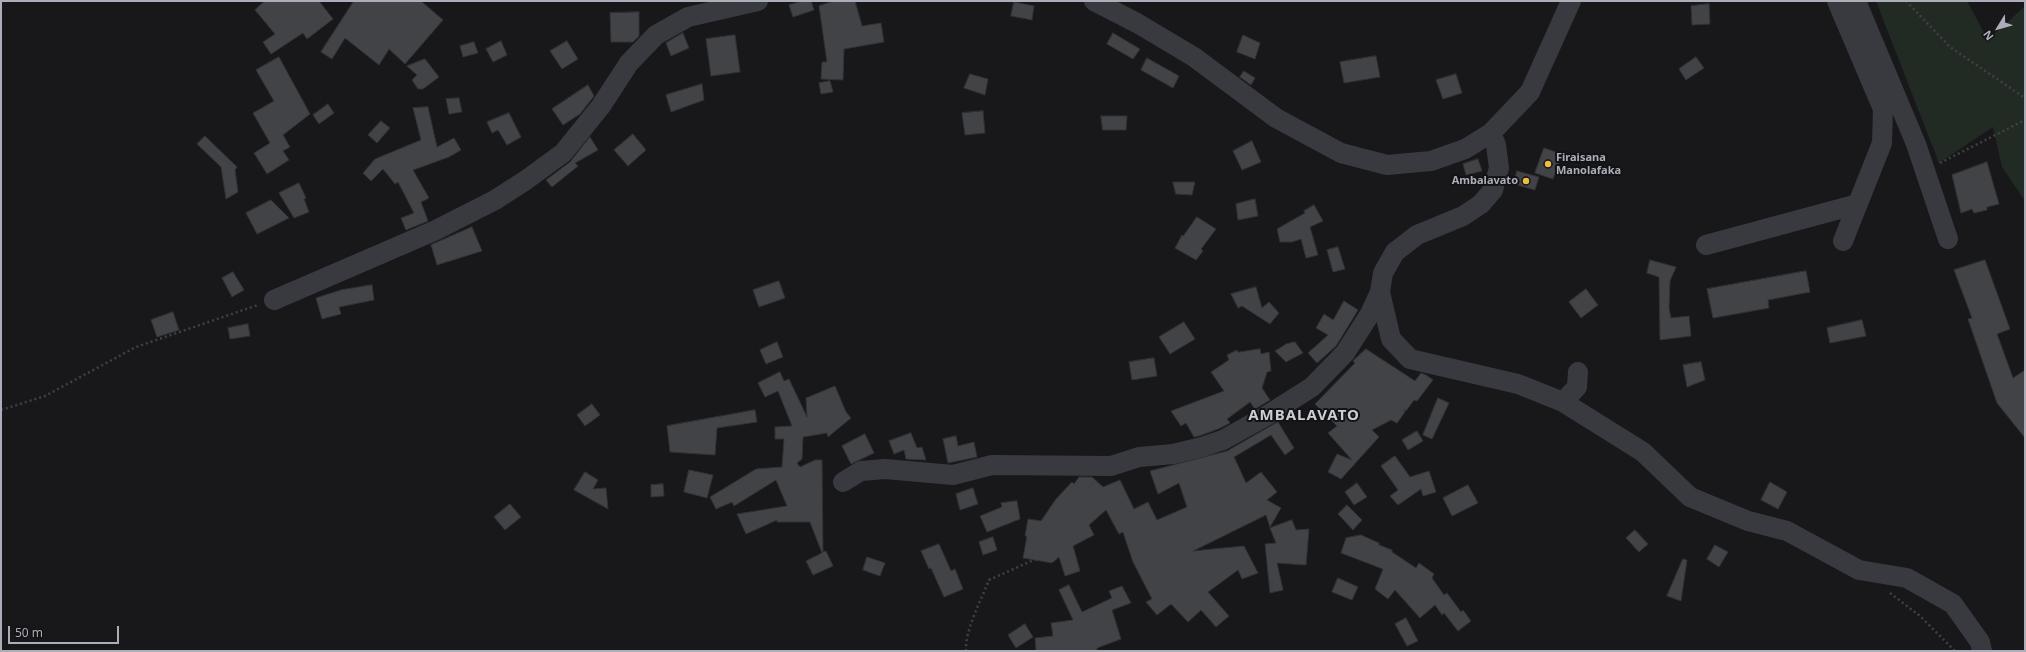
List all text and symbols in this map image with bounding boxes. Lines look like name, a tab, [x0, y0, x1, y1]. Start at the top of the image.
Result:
north arrow	[1978, 8, 2018, 48]
text: N	[1979, 27, 1997, 44]
place label: Firaisana Manolafaka	[1556, 151, 1621, 177]
marker: Firaisana Manolafaka	[1543, 159, 1553, 169]
place label: Ambalavato	[1452, 174, 1518, 188]
marker: Ambalavato	[1521, 176, 1531, 186]
district label: AMBALAVATO	[1248, 407, 1360, 425]
scale bar	[10, 618, 121, 644]
text: 50 m	[15, 624, 43, 641]

